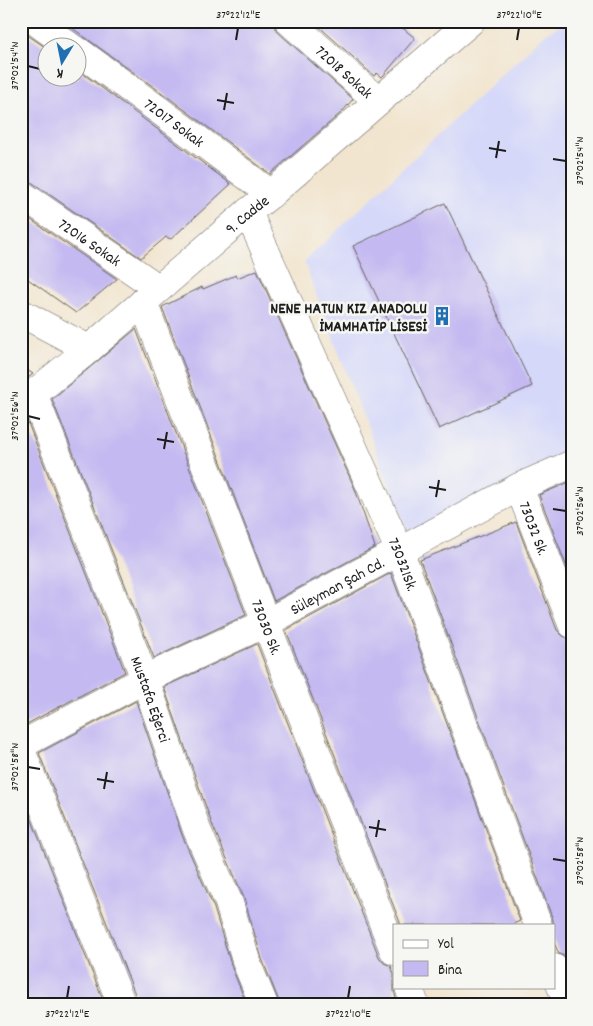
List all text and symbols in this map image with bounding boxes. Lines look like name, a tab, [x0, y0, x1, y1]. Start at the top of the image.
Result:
text: 37°22'12"E	[216, 7, 261, 24]
text: 37°22'10"E	[496, 7, 542, 24]
north arrow	[38, 38, 88, 88]
street label: 72018 Sokak	[309, 41, 377, 105]
text: 37°02'54"N	[7, 42, 24, 90]
text: K	[55, 62, 65, 83]
street label: 72017 Sokak	[138, 94, 208, 154]
text: 37°02'54"N	[572, 137, 589, 185]
street label: 9. Cadde	[221, 191, 275, 241]
street label: 72016 Sokak	[53, 214, 125, 273]
place label: NENE HATUN KIZ ANADOLU İMAMHATİP LİSESİ	[270, 298, 428, 339]
building icon: NENE HATUN KIZ ANADOLU İMAMHATİP LİSESİ	[431, 305, 453, 327]
text: 37°02'56"N	[7, 391, 24, 441]
text: 37°02'56"N	[572, 486, 589, 536]
street label: 73032 Sk.	[512, 499, 553, 559]
street label: 730321Sk.	[381, 534, 422, 595]
street label: Süleyman Şah Cd.	[287, 552, 389, 622]
street label: 73030 Sk.	[244, 597, 286, 659]
street label: Mustafa Eğerci	[123, 653, 175, 746]
text: 37°02'58"N	[7, 743, 24, 791]
text: 37°02'58"N	[572, 837, 589, 885]
legend	[393, 924, 556, 988]
text: Yol	[438, 934, 454, 956]
text: Bina	[438, 960, 463, 982]
text: 37°22'12"E	[45, 1006, 90, 1023]
text: 37°22'10"E	[325, 1006, 371, 1023]

